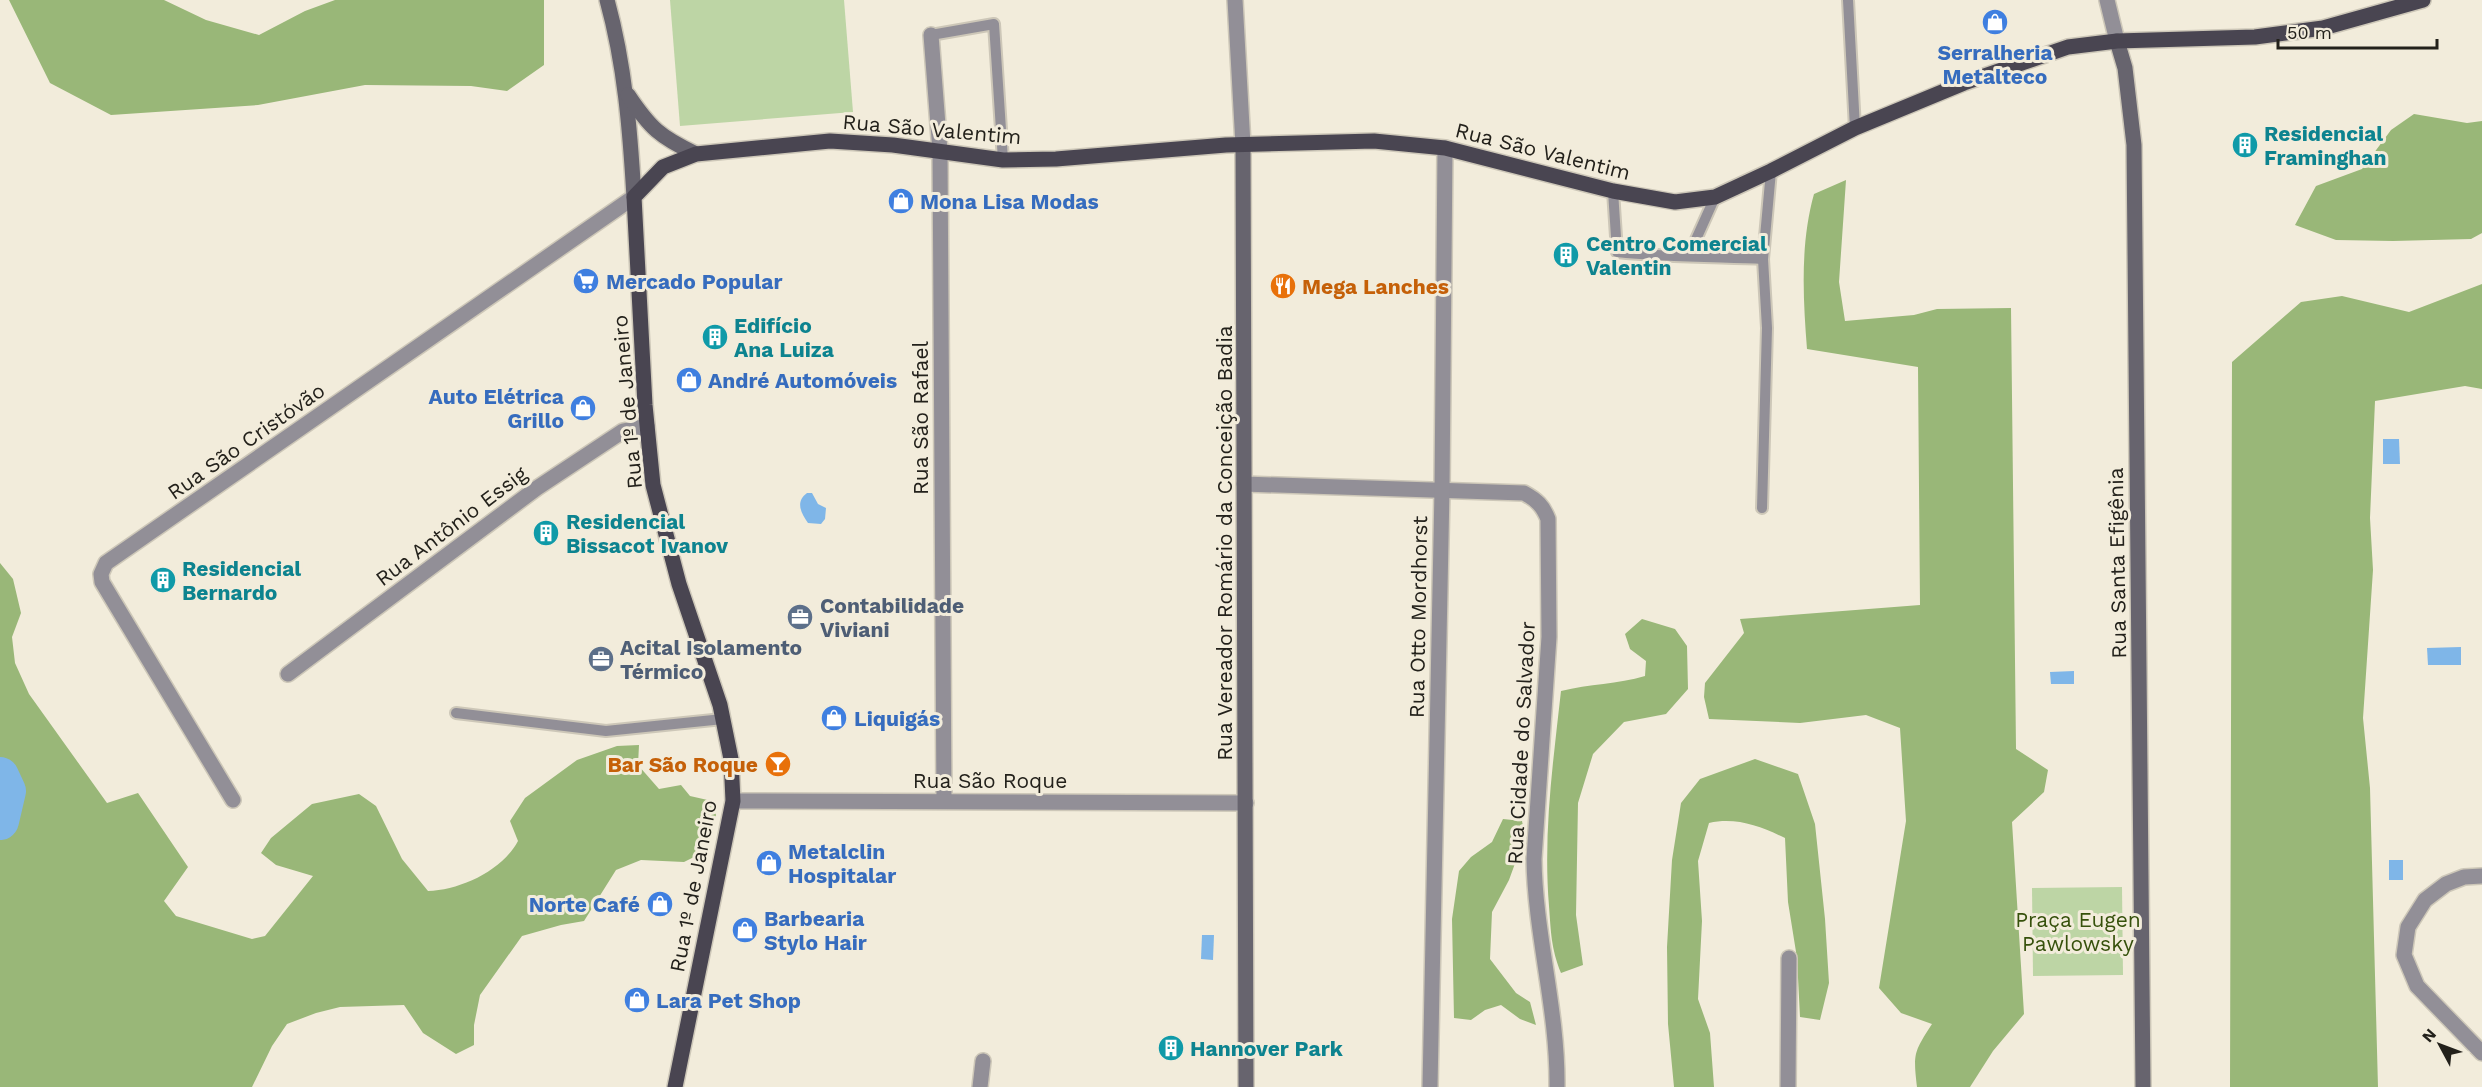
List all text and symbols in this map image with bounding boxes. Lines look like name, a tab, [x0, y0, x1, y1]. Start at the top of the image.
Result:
shop icon: Serralheria Metalteco	[1980, 7, 2010, 37]
scale bar	[2278, 12, 2437, 50]
text: 50 m	[2287, 22, 2332, 43]
place label: Serralheria Metalteco	[1937, 40, 2053, 89]
street label: Rua São Valentim	[842, 109, 1022, 149]
street label: Rua São Valentim	[1453, 117, 1633, 185]
place label: Residencial Framinghan	[2264, 121, 2386, 170]
building icon: Residencial Framinghan	[2230, 130, 2260, 160]
shop icon: Mona Lisa Modas	[886, 186, 916, 216]
place label: Mona Lisa Modas	[920, 189, 1099, 214]
place label: Centro Comercial Valentin	[1586, 231, 1767, 280]
building icon: Centro Comercial Valentin	[1551, 240, 1581, 270]
supermarket icon: Mercado Popular	[571, 266, 601, 296]
place label: Mercado Popular	[606, 269, 783, 294]
restaurant icon: Mega Lanches	[1268, 271, 1298, 301]
place label: Mega Lanches	[1302, 274, 1449, 299]
place label: Edifício Ana Luiza	[734, 313, 835, 362]
street label: Rua 1º de Janeiro	[607, 314, 647, 490]
building icon: Edifício Ana Luiza	[700, 322, 730, 352]
street label: Rua Vereador Romário da Conceição Badia	[1212, 325, 1237, 761]
street label: Rua São Rafael	[908, 340, 933, 495]
shop icon: André Automóveis	[674, 365, 704, 395]
place label: André Automóveis	[708, 368, 897, 393]
street label: Rua São Cristóvão	[163, 377, 329, 505]
place label: Auto Elétrica Grillo	[429, 384, 565, 433]
shop icon: Auto Elétrica Grillo	[568, 393, 598, 423]
street label: Rua Antônio Essig	[370, 460, 532, 591]
street label: Rua Santa Efigênia	[2103, 467, 2131, 659]
place label: Residencial Bissacot Ivanov	[566, 509, 728, 558]
street label: Rua Otto Mordhorst	[1404, 515, 1432, 718]
building icon: Residencial Bissacot Ivanov	[531, 518, 561, 548]
place label: Residencial Bernardo	[182, 556, 301, 605]
building icon: Residencial Bernardo	[148, 565, 178, 595]
place label: Contabilidade Viviani	[820, 593, 964, 642]
office icon: Contabilidade Viviani	[785, 602, 815, 632]
street label: Rua Cidade do Salvador	[1502, 620, 1540, 865]
place label: Acital Isolamento Térmico	[620, 635, 802, 684]
office icon: Acital Isolamento Térmico	[586, 644, 616, 674]
shop icon: Liquigás	[819, 703, 849, 733]
place label: Liquigás	[854, 706, 940, 731]
bar icon: Bar São Roque	[763, 749, 793, 779]
place label: Bar São Roque	[607, 752, 758, 777]
street label: Rua São Roque	[913, 768, 1067, 793]
street label: Rua 1º de Janeiro	[664, 798, 722, 974]
place label: Metalclin Hospitalar	[788, 839, 896, 888]
shop icon: Metalclin Hospitalar	[754, 848, 784, 878]
shop icon: Norte Café	[645, 889, 675, 919]
place label: Norte Café	[529, 892, 640, 917]
place label: Barbearia Stylo Hair	[764, 906, 867, 955]
park label: Praça Eugen Pawlowsky	[2015, 907, 2141, 956]
shop icon: Barbearia Stylo Hair	[730, 915, 760, 945]
shop icon: Lara Pet Shop	[622, 985, 652, 1015]
place label: Lara Pet Shop	[656, 988, 801, 1013]
north arrow	[2410, 1015, 2470, 1075]
text: N	[2418, 1025, 2440, 1046]
building icon: Hannover Park	[1156, 1033, 1186, 1063]
place label: Hannover Park	[1190, 1036, 1344, 1061]

